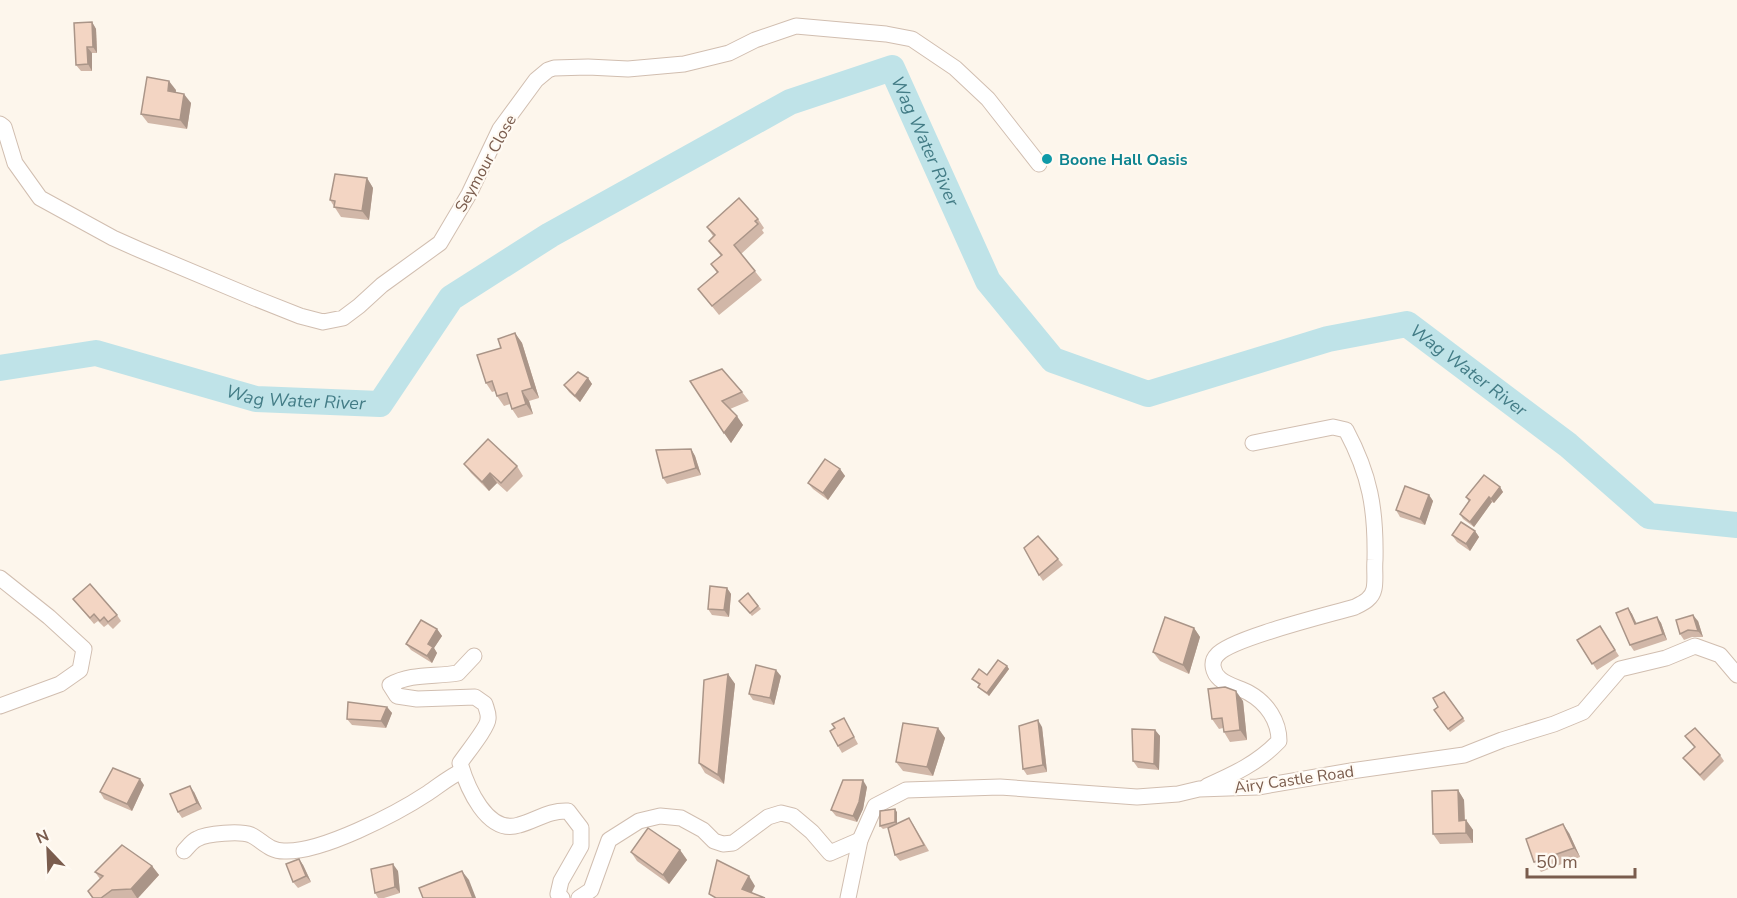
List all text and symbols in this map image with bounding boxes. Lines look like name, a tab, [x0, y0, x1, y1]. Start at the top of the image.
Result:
water label: Wag Water River	[885, 72, 965, 211]
street label: Seymour Close	[450, 111, 522, 216]
place label: Boone Hall Oasis	[1059, 149, 1188, 171]
marker: Boone Hall Oasis	[1040, 152, 1054, 166]
water label: Wag Water River	[1405, 319, 1532, 422]
water label: Wag Water River	[223, 379, 366, 415]
street label: Airy Castle Road	[1233, 761, 1355, 799]
north arrow	[18, 820, 78, 880]
text: N	[33, 825, 52, 850]
scale bar	[1527, 841, 1635, 879]
text: 50 m	[1536, 850, 1578, 874]

